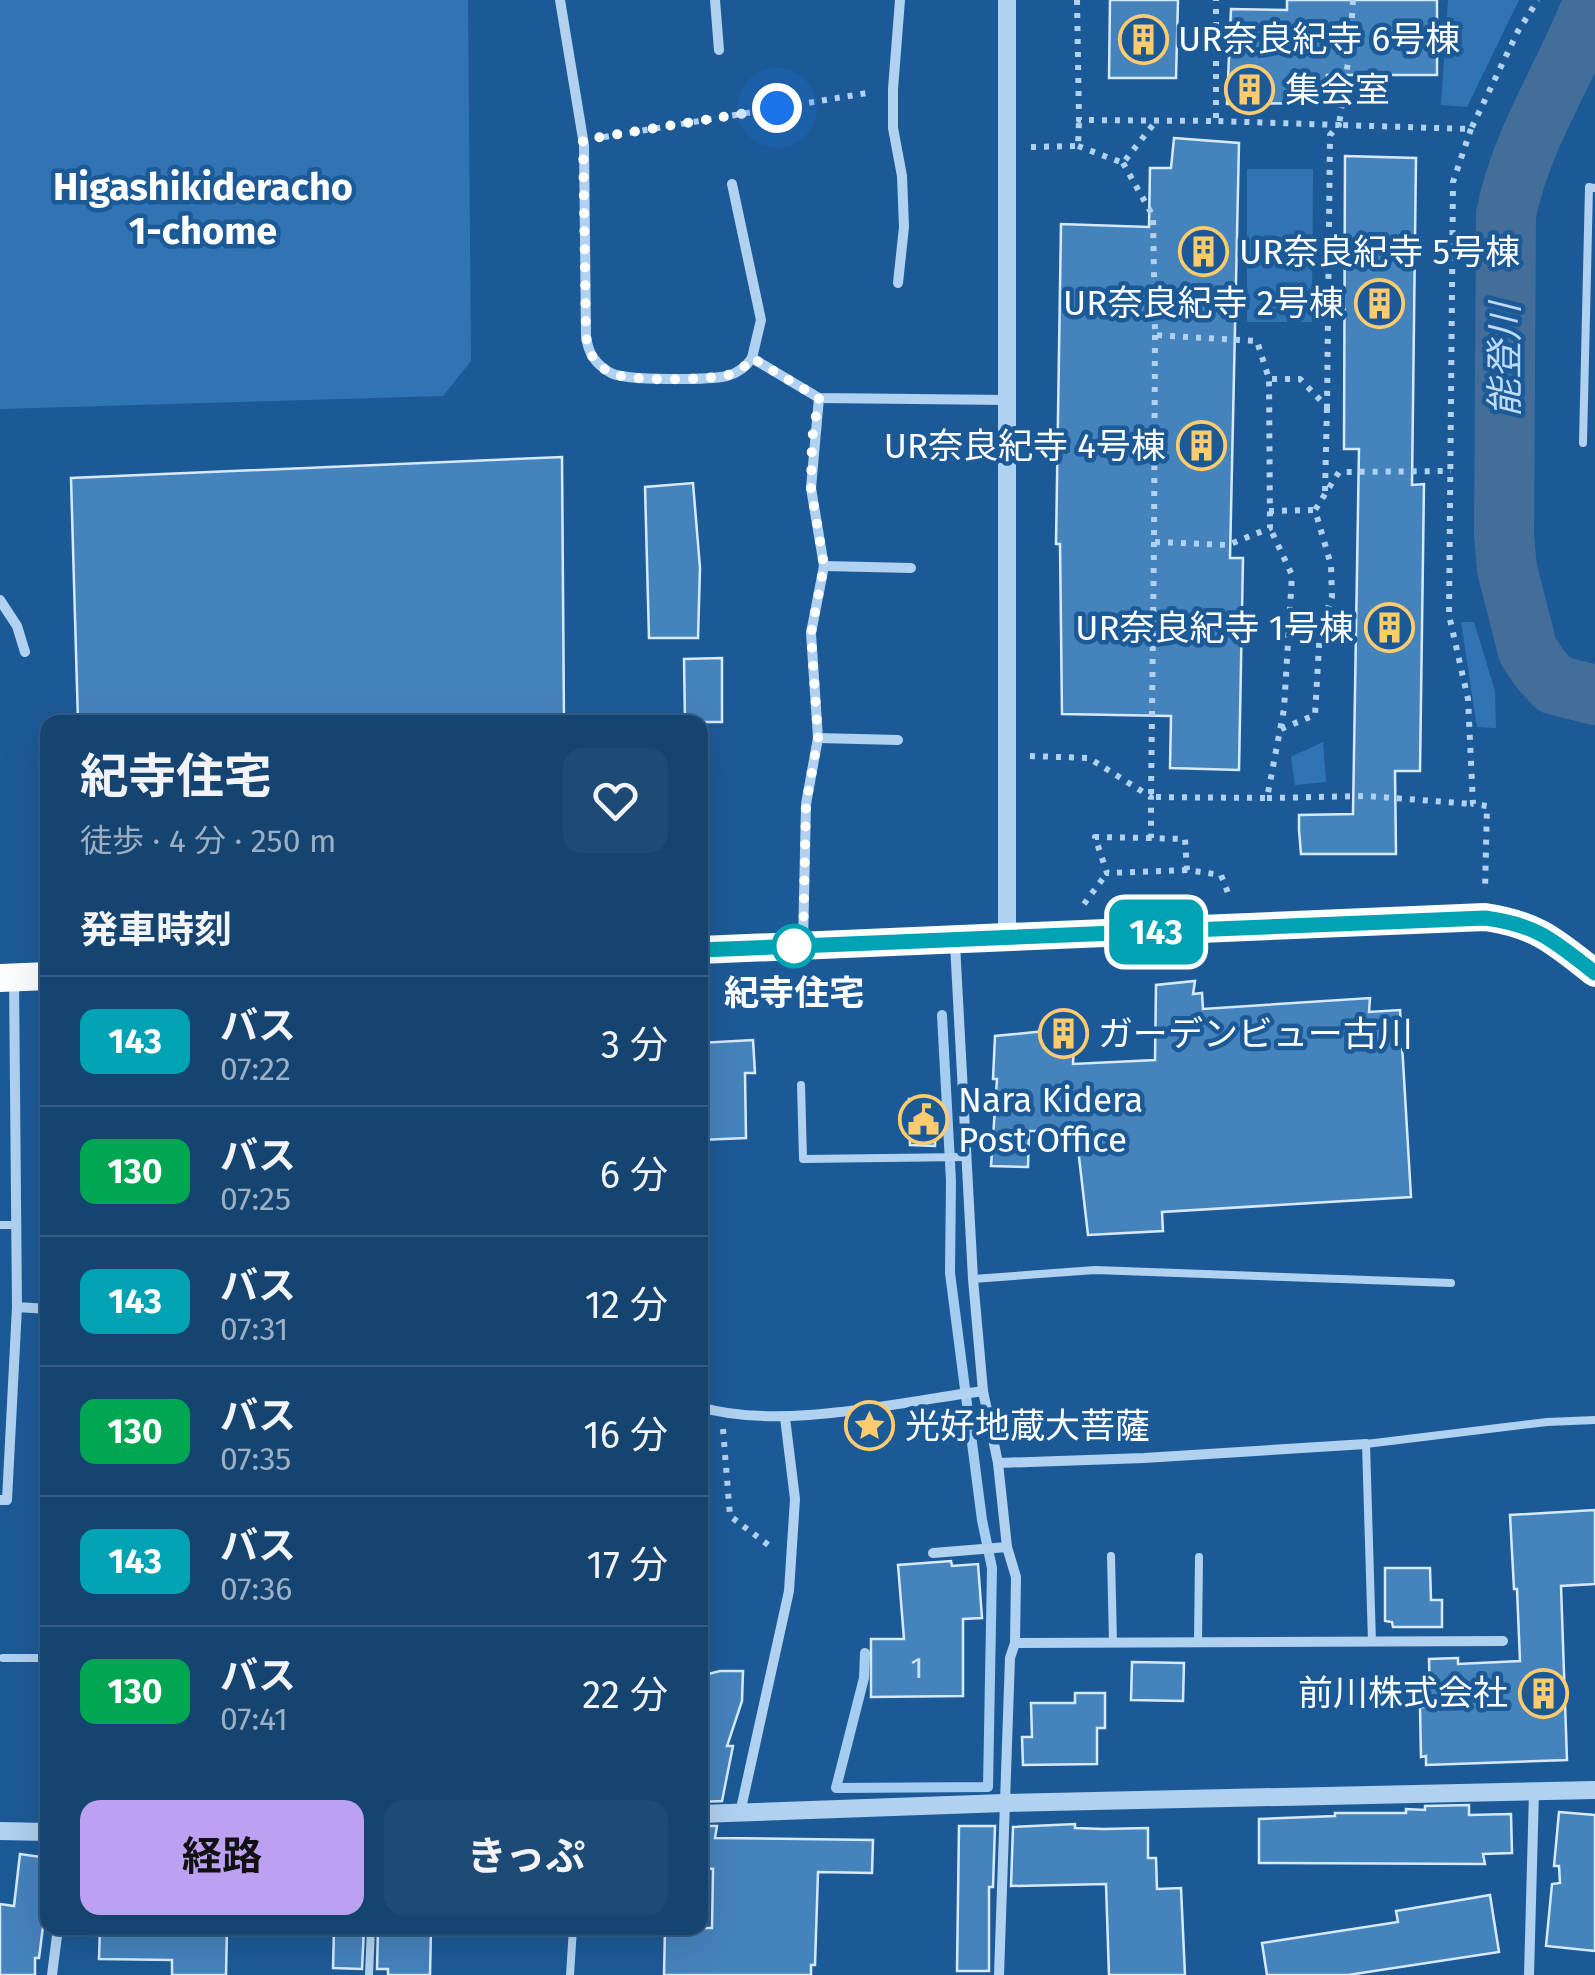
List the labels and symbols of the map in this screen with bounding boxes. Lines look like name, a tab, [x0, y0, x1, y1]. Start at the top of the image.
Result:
building icon: UR奈良紀寺 6号棟	[1117, 13, 1169, 65]
place label: UR奈良紀寺 6号棟	[1178, 18, 1460, 60]
building icon: 集会室	[1224, 64, 1276, 116]
place label: 集会室	[1285, 69, 1390, 111]
your location	[752, 83, 802, 133]
district label: Higashikideracho 1-chome	[53, 164, 353, 254]
building icon: UR奈良紀寺 5号棟	[1178, 226, 1230, 278]
place label: UR奈良紀寺 5号棟	[1239, 231, 1520, 273]
building icon: UR奈良紀寺 2号棟	[1353, 277, 1405, 329]
place label: UR奈良紀寺 2号棟	[1063, 282, 1344, 324]
water label: 能登川	[1482, 299, 1528, 417]
building icon: UR奈良紀寺 4号棟	[1175, 420, 1227, 472]
place label: UR奈良紀寺 4号棟	[884, 425, 1166, 467]
building icon: UR奈良紀寺 1号棟	[1363, 602, 1415, 654]
place label: UR奈良紀寺 1号棟	[1075, 607, 1354, 649]
line badge: 143	[1098, 900, 1214, 964]
marker: 紀寺住宅	[773, 925, 815, 967]
place label: 紀寺住宅	[724, 972, 864, 1014]
building icon: ガーデンビュー古川	[1037, 1008, 1089, 1060]
place label: ガーデンビュー古川	[1098, 1013, 1413, 1055]
place label: Nara Kidera Post Office	[958, 1079, 1143, 1161]
public building icon: Nara Kidera Post Office	[897, 1094, 949, 1146]
place icon: 光好地蔵大菩薩	[844, 1400, 896, 1452]
place label: 光好地蔵大菩薩	[905, 1405, 1150, 1447]
house number: 1	[911, 1650, 924, 1686]
building icon: 前川株式会社	[1517, 1667, 1569, 1719]
place label: 前川株式会社	[1298, 1672, 1508, 1714]

